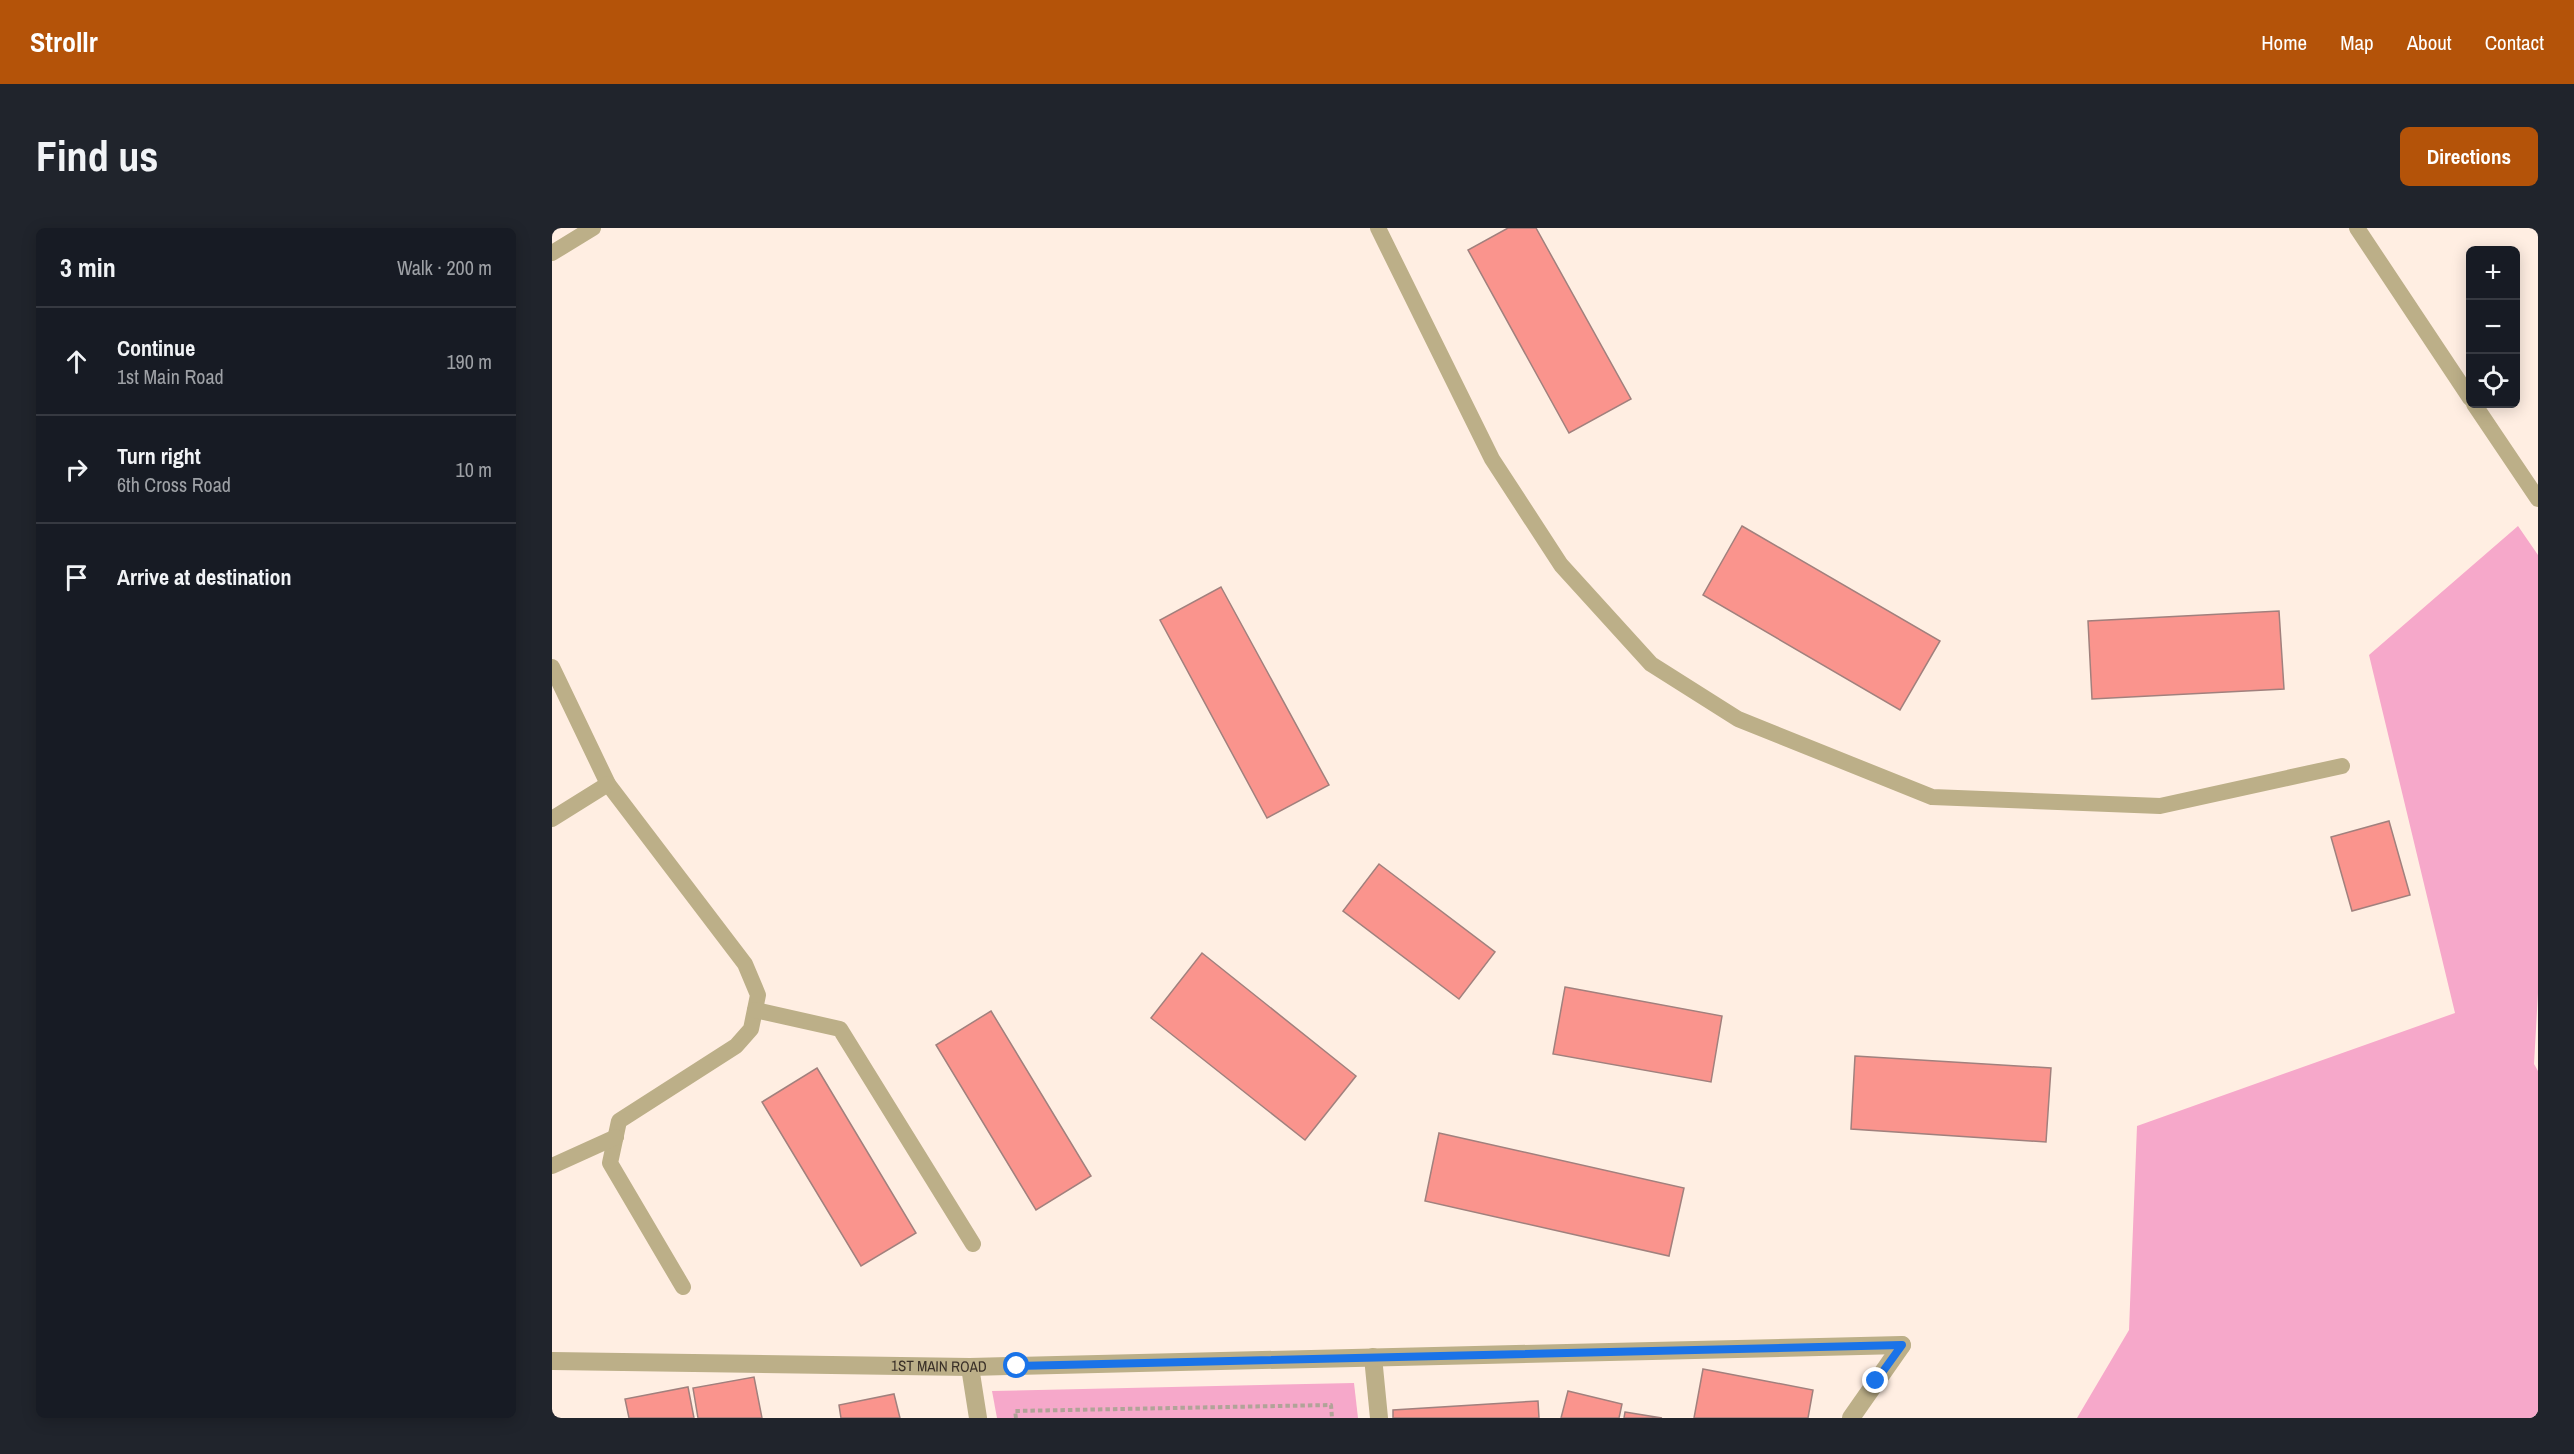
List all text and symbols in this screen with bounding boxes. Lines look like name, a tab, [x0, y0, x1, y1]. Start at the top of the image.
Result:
text: Strollr	[30, 23, 98, 61]
text: Home	[2261, 28, 2307, 57]
text: Map	[2340, 28, 2374, 57]
text: About	[2407, 28, 2452, 57]
text: Contact	[2485, 28, 2544, 57]
button: Directions	[2400, 127, 2538, 186]
text: Find us	[36, 128, 158, 184]
map controls	[2466, 246, 2520, 408]
button: +	[2466, 246, 2520, 300]
text: 3 min	[60, 250, 116, 285]
text: Walk · 200 m	[397, 254, 492, 281]
button: −	[2466, 300, 2520, 354]
text: Continue	[117, 333, 195, 363]
icon: ahead	[60, 345, 93, 378]
text: 190 m	[446, 348, 492, 375]
button: locate	[2466, 354, 2520, 408]
text: 1st Main Road	[117, 363, 224, 390]
text: Turn right	[117, 441, 201, 471]
icon: right	[60, 453, 93, 486]
text: 10 m	[456, 456, 492, 483]
text: 6th Cross Road	[117, 471, 231, 498]
icon: arrive	[60, 561, 93, 594]
text: Arrive at destination	[117, 562, 291, 592]
route start	[1003, 1352, 1029, 1378]
street label: 1ST MAIN ROAD	[891, 1355, 987, 1377]
route end	[1862, 1367, 1888, 1393]

